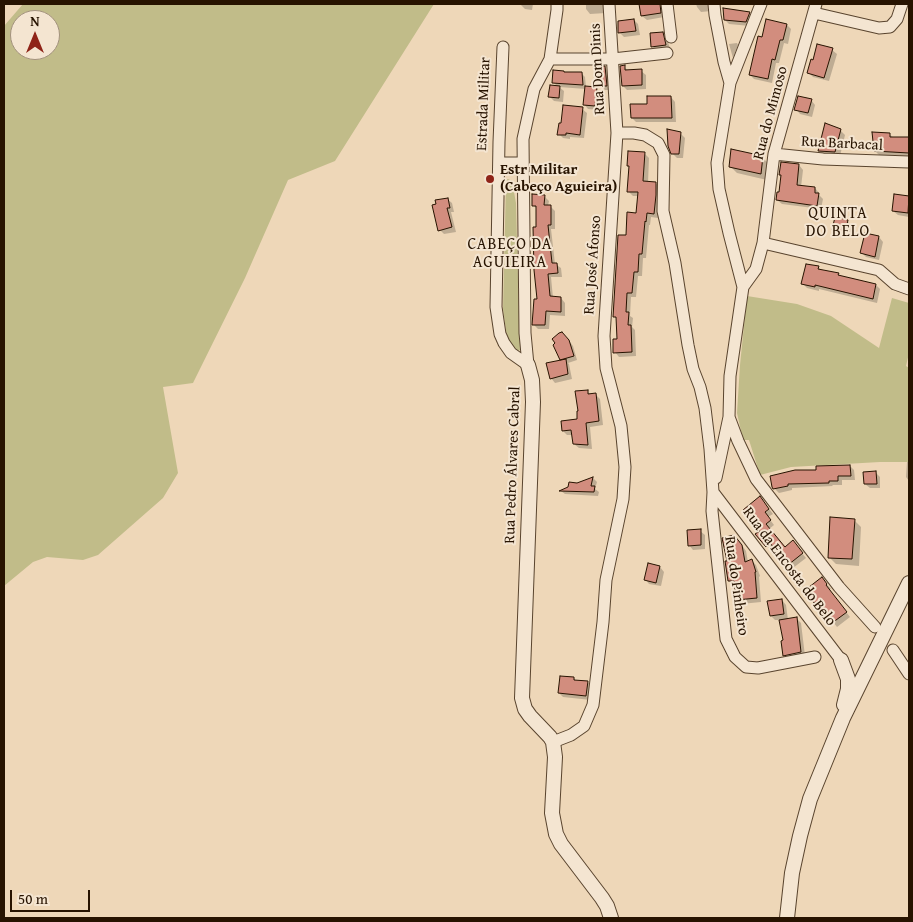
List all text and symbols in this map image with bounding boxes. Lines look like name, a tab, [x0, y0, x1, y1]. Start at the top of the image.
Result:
north arrow	[10, 10, 60, 60]
text: N	[30, 11, 40, 31]
street label: Rua Dom Dinis	[587, 23, 609, 115]
street label: Estrada Militar	[473, 57, 495, 151]
street label: Rua do Mimoso	[750, 64, 792, 162]
street label: Rua Barbacal	[801, 133, 883, 155]
place label: Estr Militar (Cabeço Aguieira)	[500, 161, 617, 196]
marker: Estr Militar (Cabeço Aguieira)	[484, 173, 496, 185]
district label: QUINTA DO BELO	[805, 204, 871, 242]
street label: Rua José Afonso	[581, 215, 605, 315]
district label: CABEÇO DA AGUIEIRA	[466, 235, 554, 273]
street label: Rua Pedro Álvares Cabral	[501, 386, 525, 544]
street label: Rua da Encosta do Belo	[739, 504, 839, 630]
street label: Rua do Pinheiro	[720, 535, 752, 637]
scale bar	[12, 880, 92, 912]
text: 50 m	[18, 888, 48, 909]

